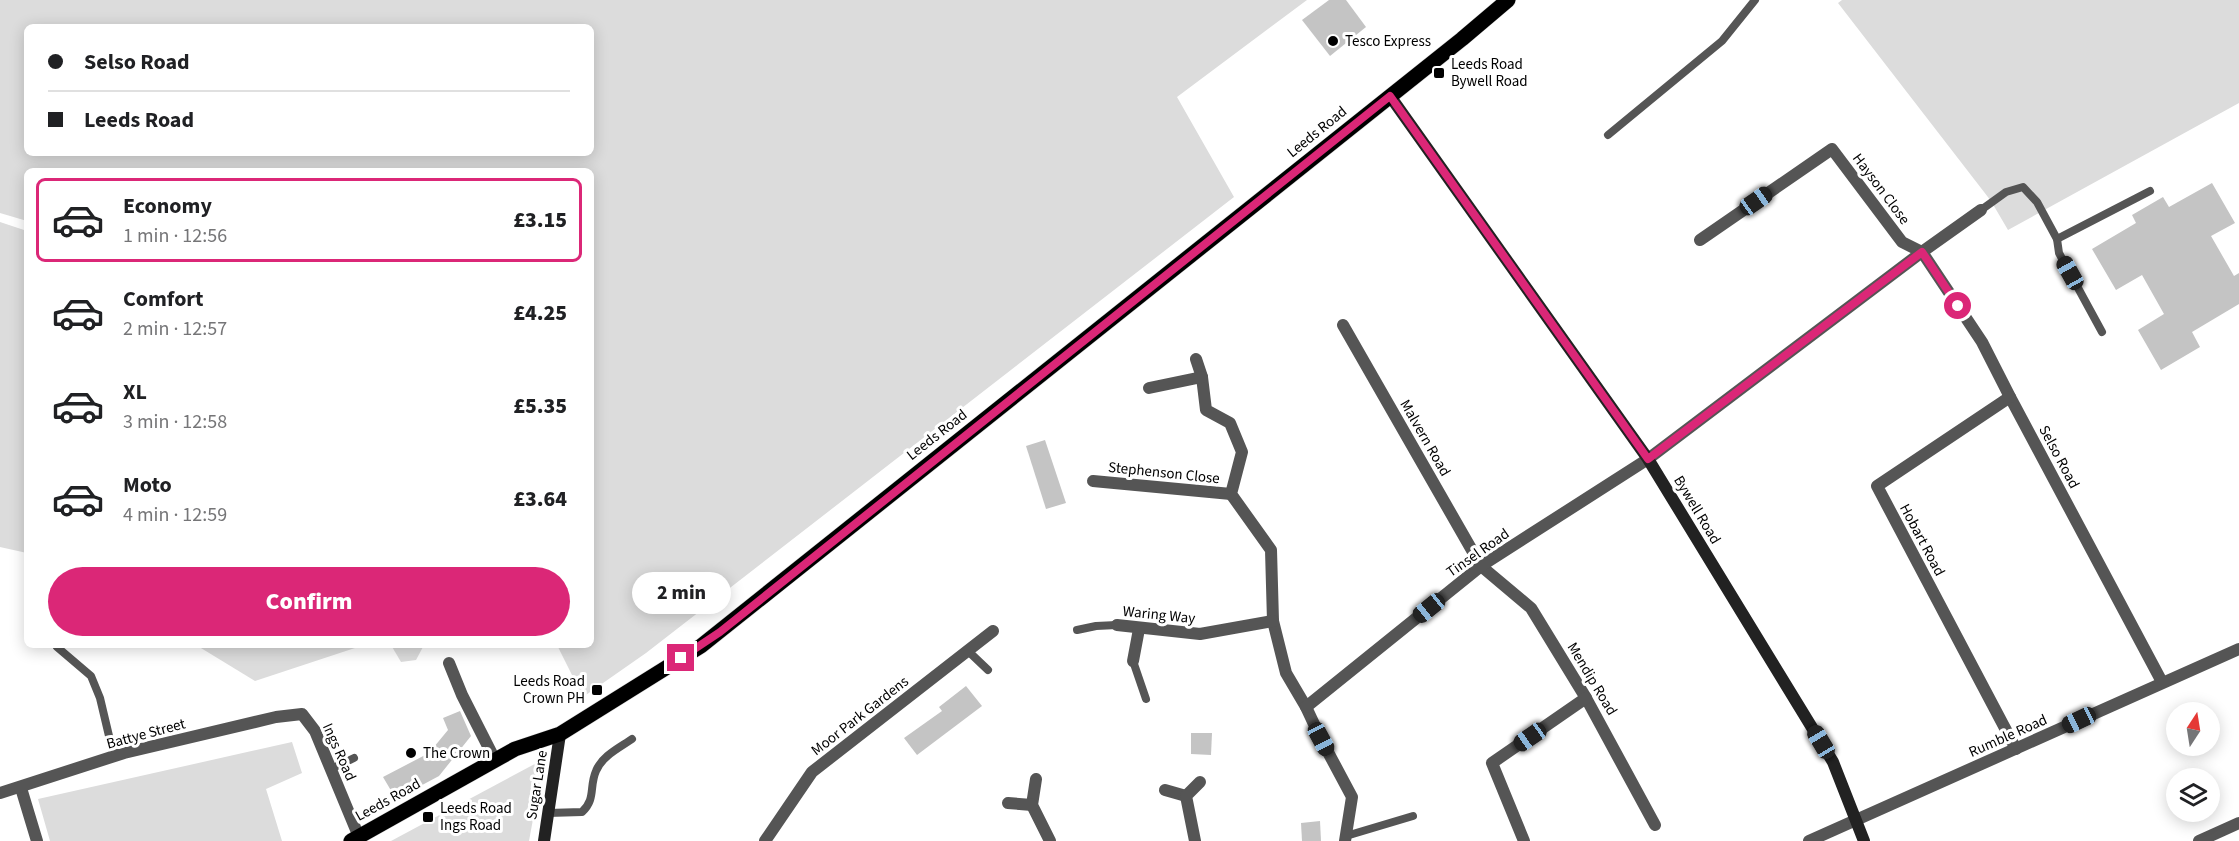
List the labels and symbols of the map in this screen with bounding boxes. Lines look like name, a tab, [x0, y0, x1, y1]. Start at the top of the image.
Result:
place label: Tesco Express	[1345, 31, 1431, 52]
marker: Tesco Express	[1326, 34, 1340, 48]
place label: Leeds Road Bywell Road	[1451, 54, 1528, 92]
marker: Leeds Road Bywell Road	[1432, 66, 1446, 80]
street label: Leeds Road	[1282, 101, 1352, 163]
street label: Hayson Close	[1847, 149, 1915, 229]
car	[1736, 183, 1776, 219]
car	[2053, 253, 2087, 293]
route start	[1944, 292, 1971, 319]
street label: Malvern Road	[1395, 396, 1455, 480]
street label: Leeds Road	[902, 405, 972, 465]
street label: Selso Road	[2034, 422, 2084, 492]
street label: Stephenson Close	[1107, 457, 1221, 489]
street label: Bywell Road	[1668, 472, 1726, 548]
street label: Hobart Road	[1894, 500, 1950, 580]
street label: Tinsel Road	[1442, 524, 1514, 582]
callout: 2 min	[632, 571, 730, 613]
car	[1409, 590, 1449, 626]
street label: Waring Way	[1122, 601, 1196, 629]
street label: Mendip Road	[1562, 638, 1622, 720]
route end	[667, 644, 694, 671]
place label: Leeds Road Crown PH	[513, 671, 585, 709]
street label: Moor Park Gardens	[807, 671, 913, 761]
marker: Leeds Road Crown PH	[590, 683, 604, 697]
north arrow	[2166, 702, 2220, 756]
car	[2059, 704, 2099, 736]
street label: Rumble Road	[1965, 709, 2051, 763]
street label: Battye Street	[104, 713, 188, 755]
car	[1305, 719, 1337, 759]
car	[1510, 719, 1550, 755]
street label: Ings Road	[317, 720, 361, 784]
car	[1804, 722, 1838, 762]
place label: The Crown	[423, 743, 490, 764]
marker: The Crown	[404, 746, 418, 760]
street label: Sugar Lane	[521, 749, 553, 821]
street label: Leeds Road	[352, 773, 424, 827]
place label: Leeds Road Ings Road	[440, 798, 512, 836]
marker: Leeds Road Ings Road	[421, 810, 435, 824]

